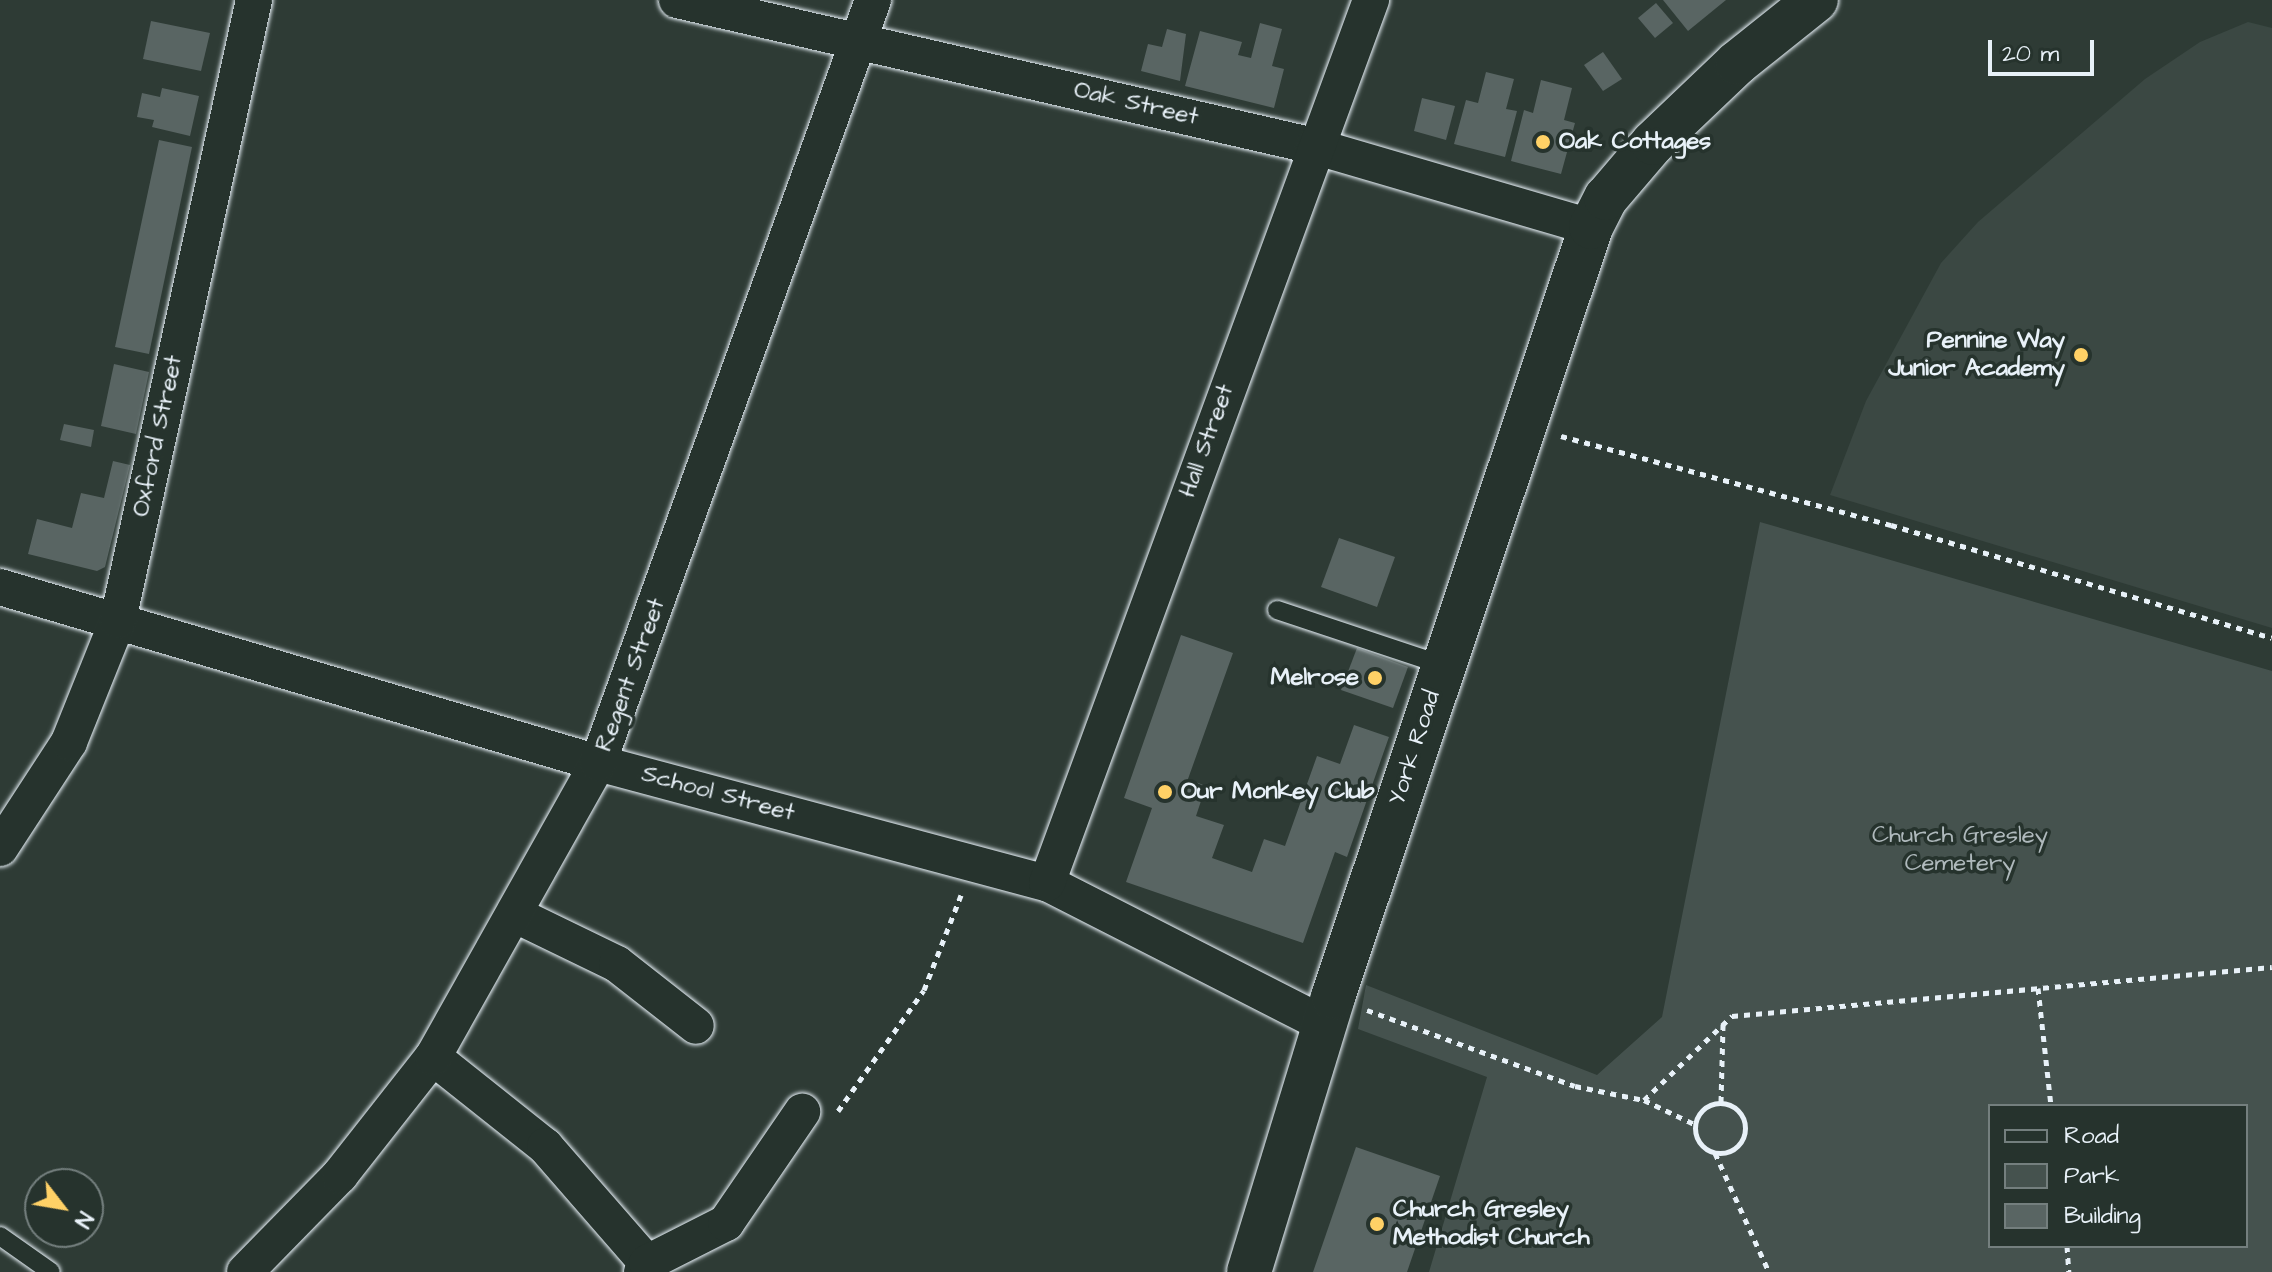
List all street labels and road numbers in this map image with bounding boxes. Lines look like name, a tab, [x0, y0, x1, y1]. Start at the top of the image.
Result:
street label: Oak Street	[1071, 76, 1201, 132]
street label: Oxford Street	[127, 353, 189, 519]
street label: Hall Street	[1173, 381, 1241, 501]
street label: Regent Street	[590, 595, 672, 755]
street label: York Road	[1383, 687, 1447, 809]
street label: School Street	[638, 760, 798, 828]

